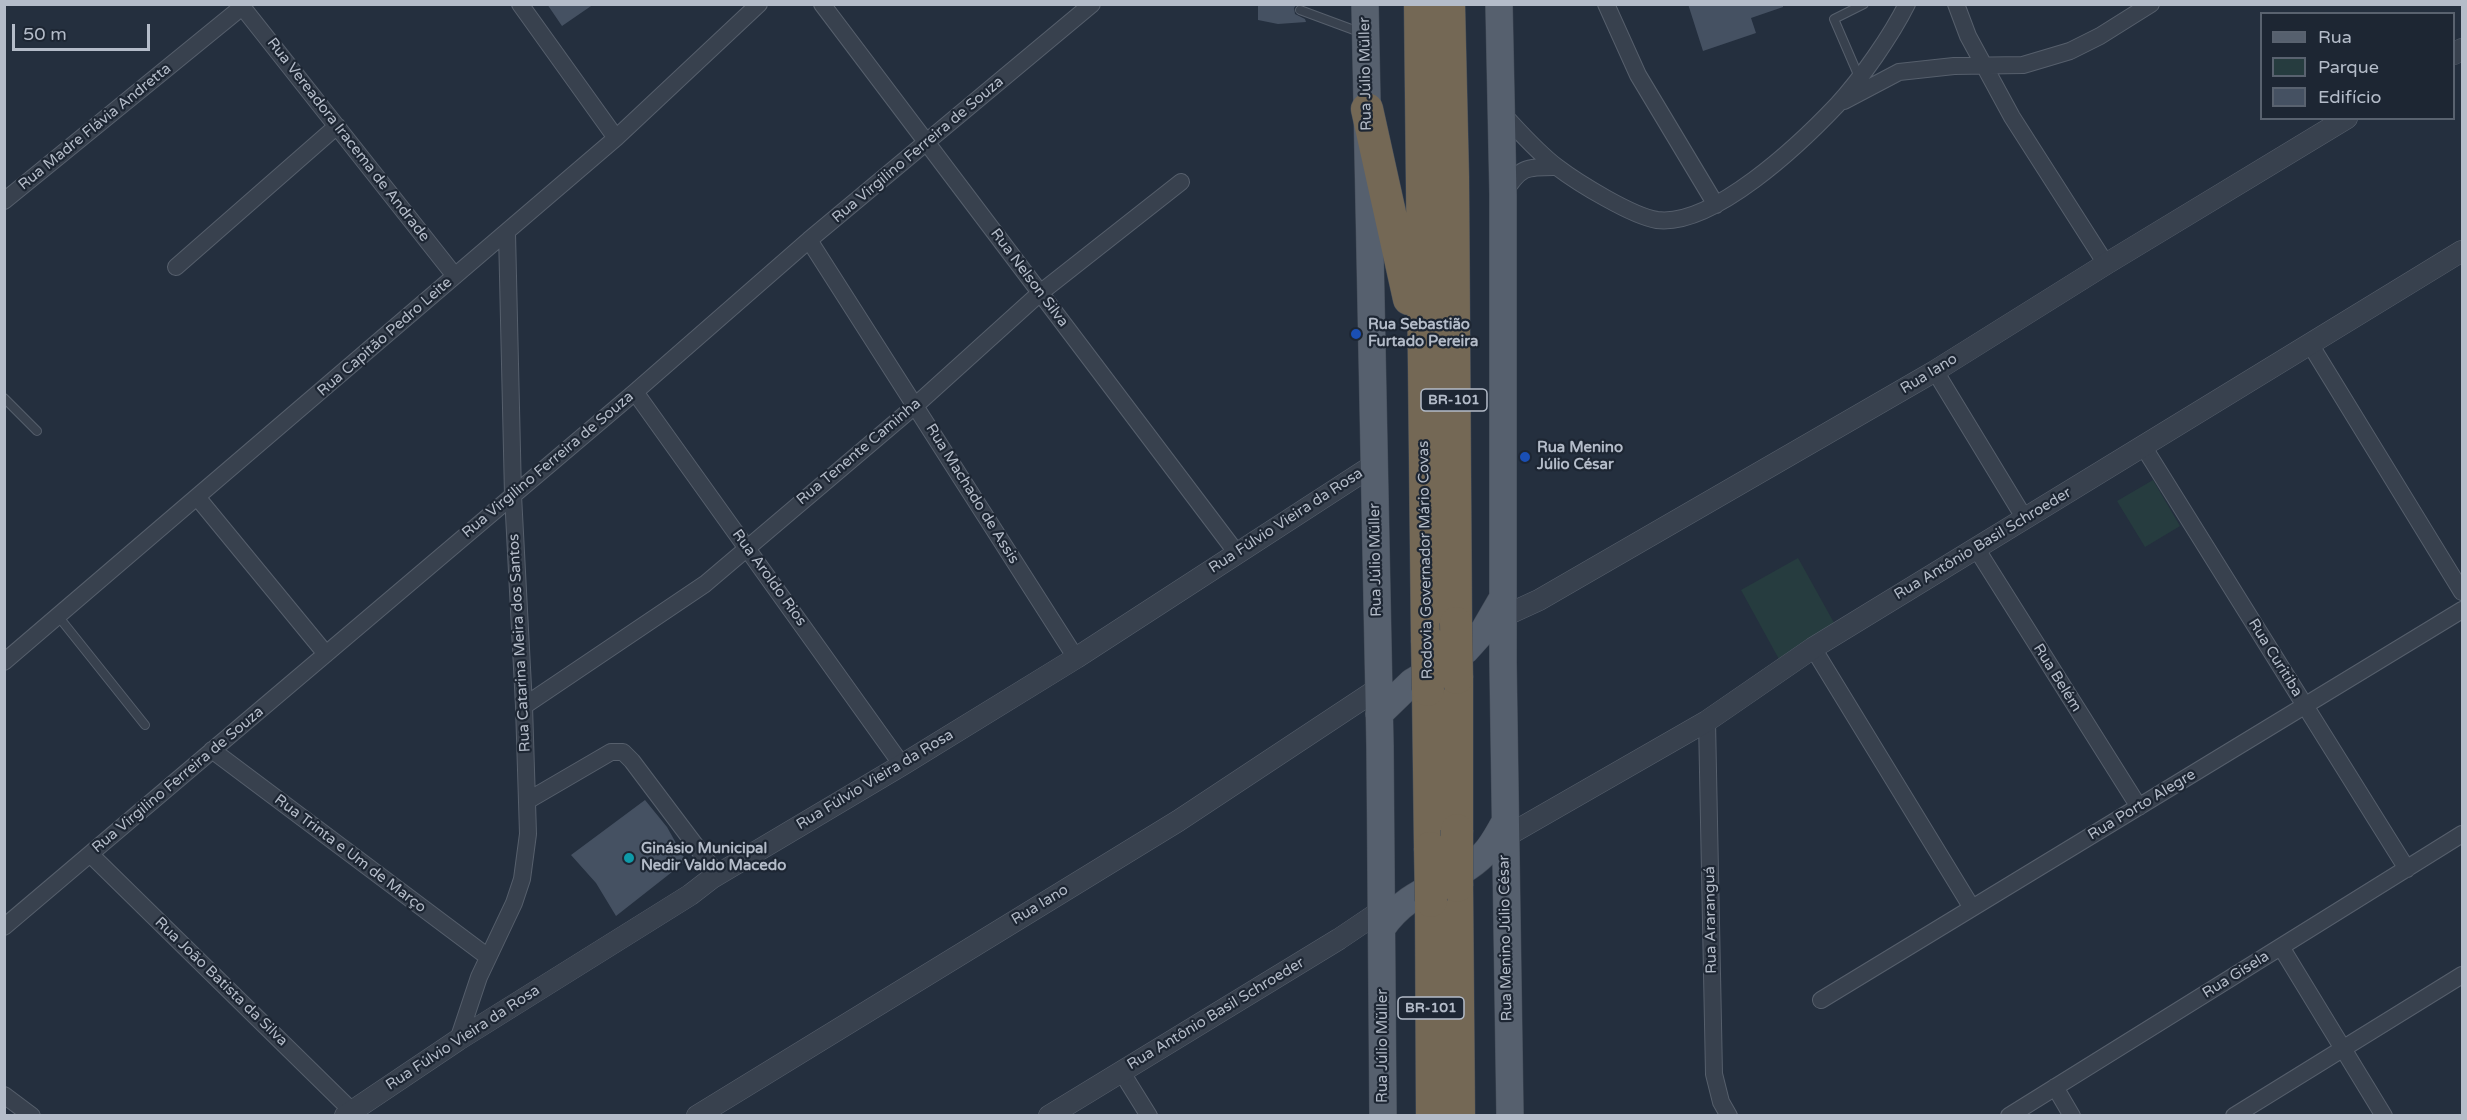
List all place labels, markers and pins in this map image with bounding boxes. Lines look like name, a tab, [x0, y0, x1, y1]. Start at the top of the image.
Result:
place label: Rua Sebastião Furtado Pereira	[1368, 316, 1478, 351]
marker: Rua Sebastião Furtado Pereira	[1349, 327, 1363, 341]
place label: Rua Menino Júlio César	[1537, 439, 1623, 474]
marker: Rua Menino Júlio César	[1518, 450, 1532, 464]
place label: Ginásio Municipal Nedir Valdo Macedo	[641, 840, 786, 875]
marker: Ginásio Municipal Nedir Valdo Macedo	[622, 851, 636, 865]

